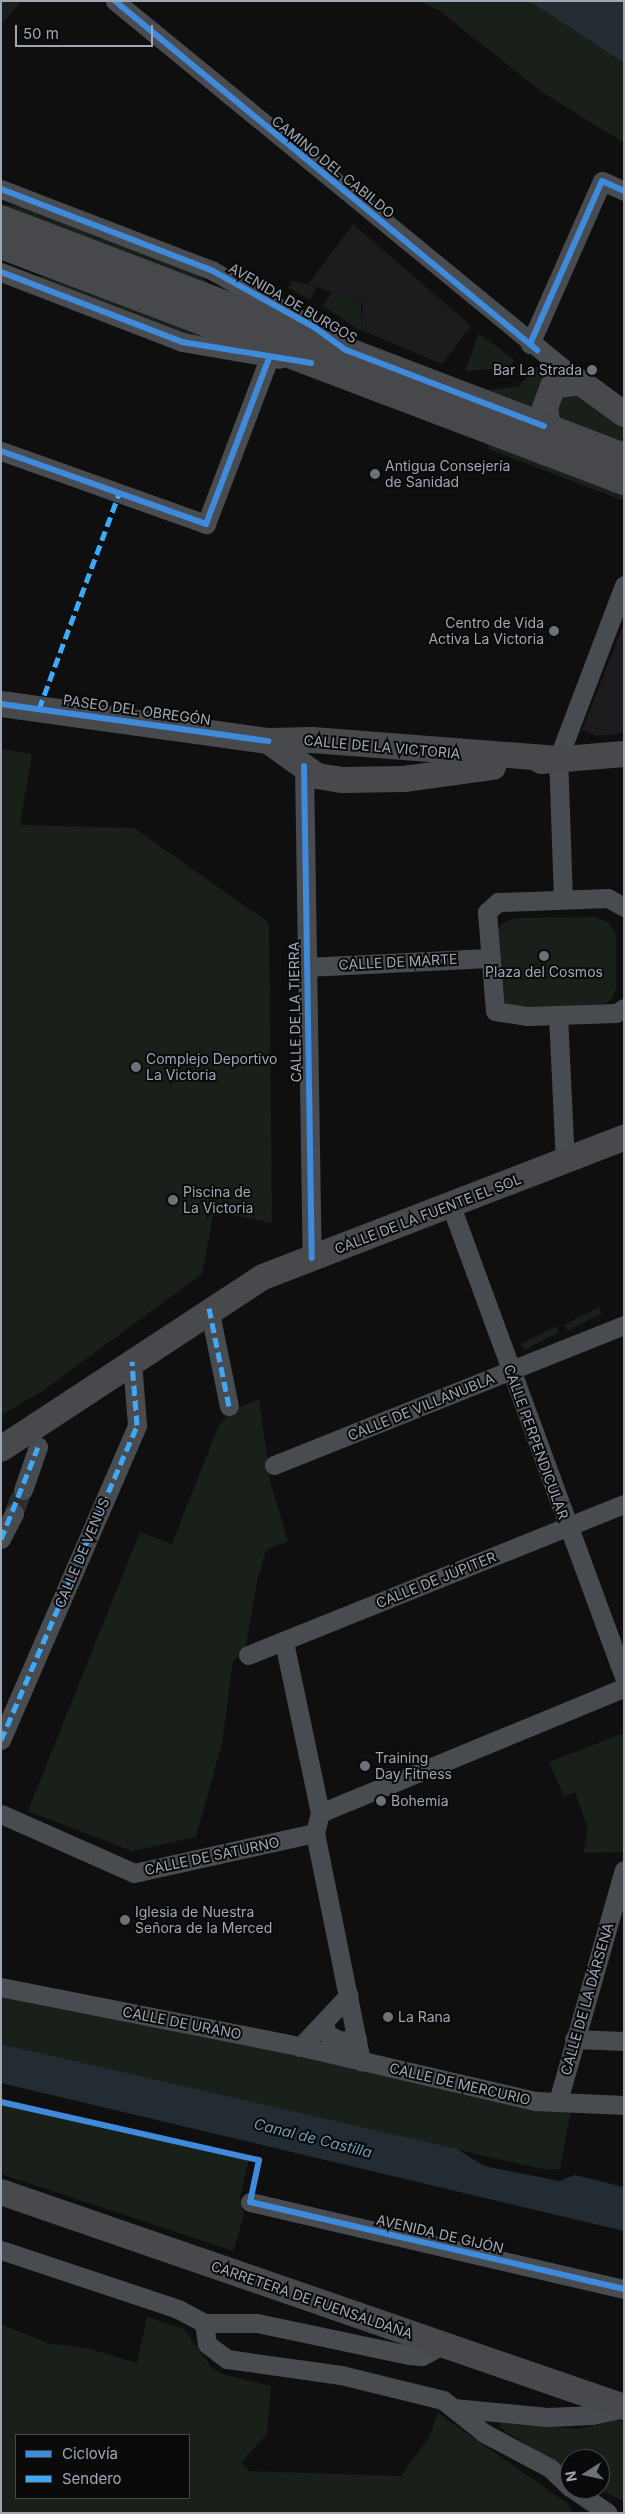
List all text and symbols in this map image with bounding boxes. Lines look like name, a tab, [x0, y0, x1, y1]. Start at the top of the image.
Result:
scale bar	[18, 15, 155, 47]
text: 50 m	[23, 24, 59, 43]
street label: CAMINO DEL CABILDO	[268, 112, 398, 222]
street label: AVENIDA DE BURGOS	[226, 259, 360, 347]
place label: Bar La Strada	[493, 362, 582, 378]
marker: Bar La Strada	[586, 364, 598, 376]
place label: Antigua Consejería de Sanidad	[385, 458, 510, 491]
marker: Antigua Consejería de Sanidad	[369, 468, 381, 480]
place label: Centro de Vida Activa La Victoria	[428, 615, 544, 648]
marker: Centro de Vida Activa La Victoria	[548, 625, 560, 637]
street label: PASEO DEL OBREGÓN	[62, 691, 212, 729]
street label: CALLE DE LA VICTORIA	[303, 732, 461, 762]
street label: CALLE DE LA TIERRA	[285, 942, 305, 1082]
street label: CALLE DE MARTE	[338, 950, 458, 974]
marker: Plaza del Cosmos	[538, 950, 550, 962]
place label: Plaza del Cosmos	[485, 964, 603, 980]
place label: Complejo Deportivo La Victoria	[146, 1051, 277, 1084]
marker: Complejo Deportivo La Victoria	[130, 1061, 142, 1073]
street label: CALLE DE LA FUENTE EL SOL	[332, 1171, 524, 1257]
place label: Piscina de La Victoria	[183, 1184, 253, 1216]
marker: Piscina de La Victoria	[167, 1194, 179, 1206]
street label: CALLE PERPENDICULAR	[500, 1362, 572, 1522]
street label: CALLE DE VILLANUBLA	[345, 1370, 497, 1444]
street label: CALLE DE VENUS	[51, 1495, 113, 1611]
street label: CALLE DE JÚPITER	[374, 1548, 498, 1612]
place label: Training Day Fitness	[375, 1750, 452, 1782]
marker: Training Day Fitness	[359, 1760, 371, 1772]
place label: Bohemia	[391, 1793, 449, 1809]
marker: Bohemia	[375, 1795, 387, 1807]
street label: CALLE DE SATURNO	[143, 1833, 281, 1879]
place label: Iglesia de Nuestra Señora de la Merced	[135, 1904, 272, 1936]
marker: Iglesia de Nuestra Señora de la Merced	[119, 1914, 131, 1926]
street label: CALLE DE LA DÁRSENA	[557, 1921, 617, 2077]
street label: CALLE DE URANO	[121, 2003, 243, 2043]
place label: La Rana	[398, 2009, 451, 2025]
marker: La Rana	[382, 2011, 394, 2023]
street label: CALLE DE MERCURIO	[388, 2060, 532, 2108]
water label: Canal de Castilla	[252, 2115, 374, 2161]
street label: AVENIDA DE GIJÓN	[375, 2211, 505, 2257]
street label: CARRETERA DE FUENSALDAÑA	[209, 2258, 415, 2342]
legend	[15, 2434, 190, 2499]
text: Ciclovía	[62, 2444, 118, 2463]
north arrow	[560, 2449, 610, 2499]
text: Sendero	[62, 2469, 122, 2488]
text: N	[561, 2470, 580, 2483]

